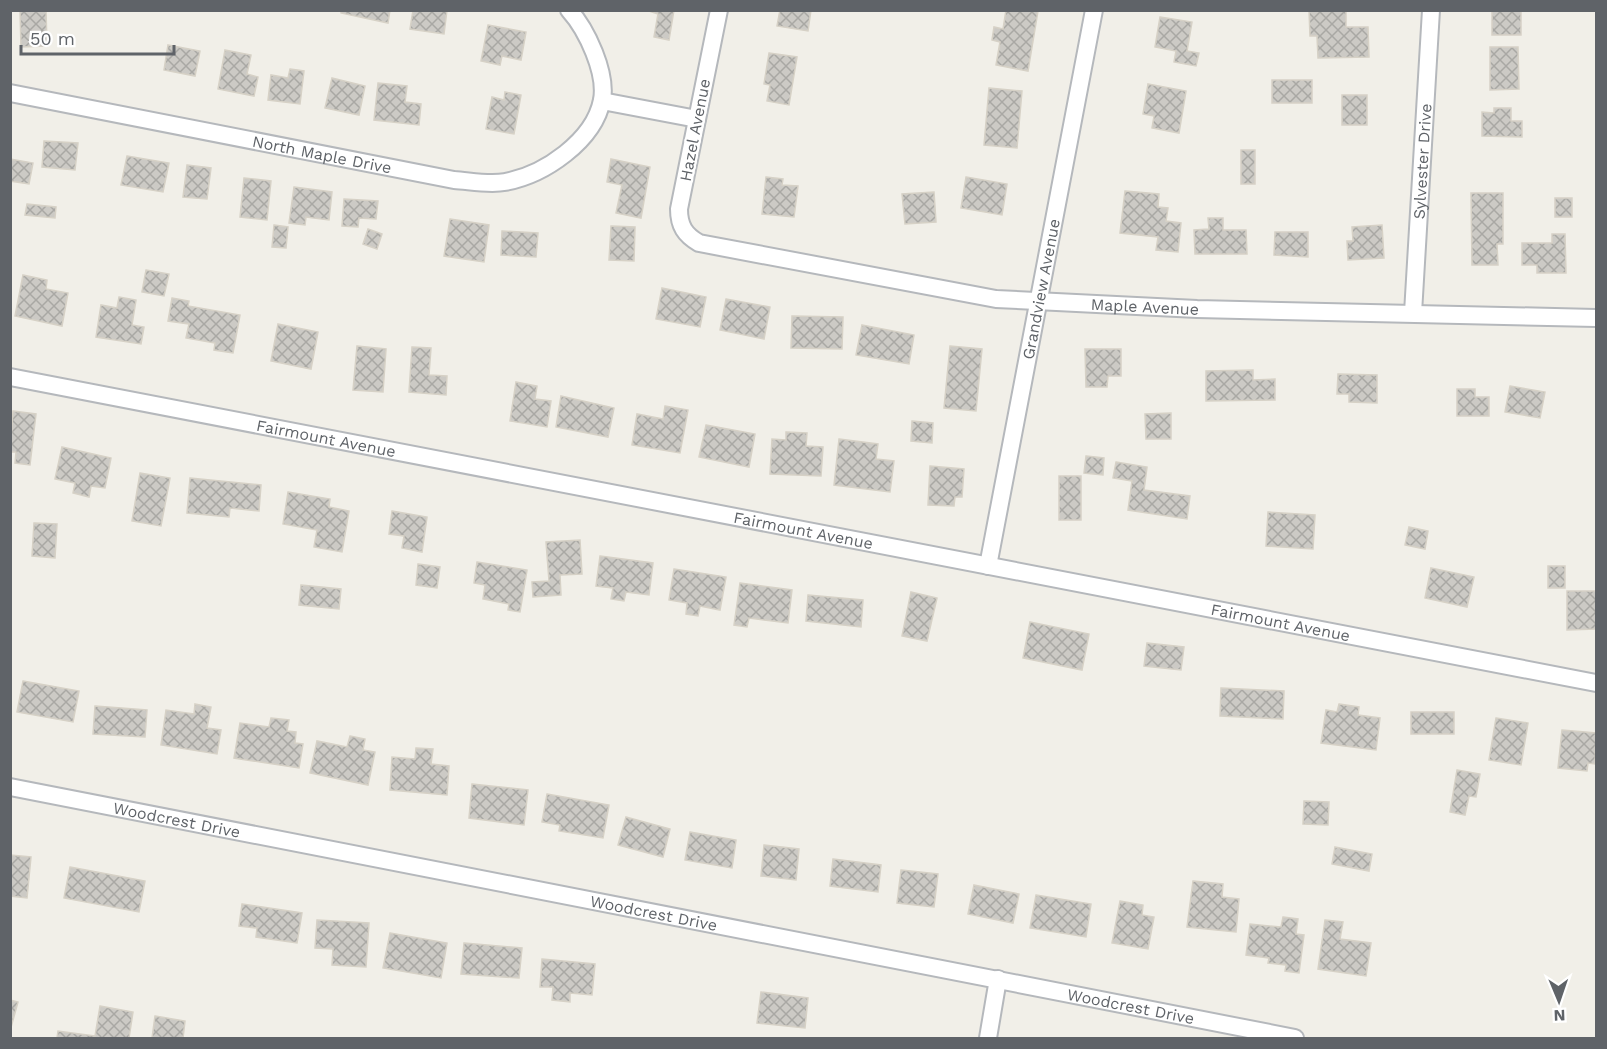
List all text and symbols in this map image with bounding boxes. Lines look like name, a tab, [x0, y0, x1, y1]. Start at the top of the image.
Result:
scale bar	[21, 18, 174, 56]
text: 50 m	[30, 28, 75, 49]
street label: Hazel Avenue	[676, 77, 714, 183]
street label: Sylvester Drive	[1409, 103, 1435, 220]
street label: North Maple Drive	[251, 131, 393, 177]
street label: Grandview Avenue	[1018, 217, 1064, 361]
street label: Maple Avenue	[1090, 294, 1199, 319]
street label: Fairmount Avenue	[255, 415, 397, 461]
street label: Fairmount Avenue	[732, 507, 875, 553]
street label: Fairmount Avenue	[1209, 599, 1352, 645]
street label: Woodcrest Drive	[112, 798, 242, 841]
street label: Woodcrest Drive	[589, 891, 719, 934]
north arrow	[1529, 971, 1589, 1031]
street label: Woodcrest Drive	[1066, 984, 1196, 1028]
text: N	[1553, 1006, 1566, 1025]

